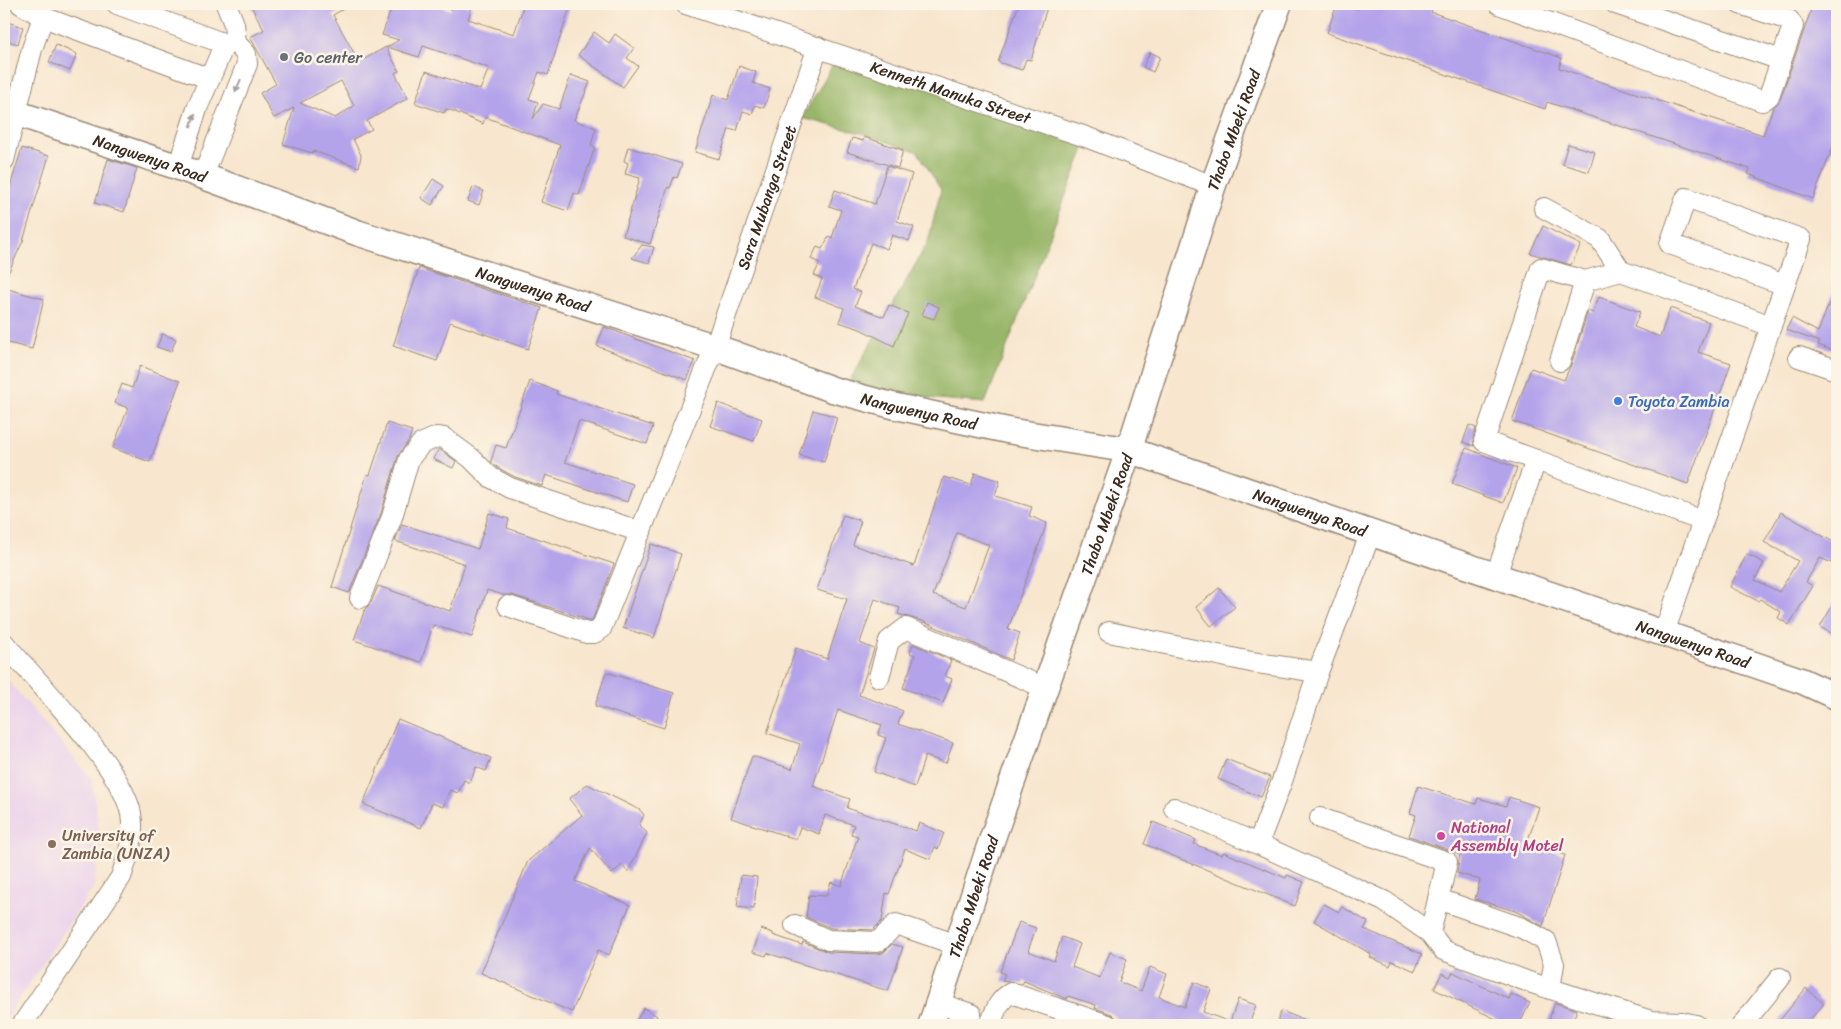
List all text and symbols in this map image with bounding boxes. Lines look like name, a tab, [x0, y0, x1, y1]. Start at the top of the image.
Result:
place label: Go center	[294, 43, 363, 72]
marker: Go center	[278, 51, 290, 63]
street label: Kenneth Manuka Street	[867, 52, 1035, 133]
street label: Thabo Mbeki Road	[1199, 64, 1270, 195]
one-way arrow	[234, 79, 242, 93]
one-way arrow	[190, 113, 197, 128]
street label: Sara Mubanga Street	[729, 121, 805, 274]
street label: Nangwenya Road	[89, 126, 212, 192]
street label: Nangwenya Road	[472, 258, 595, 322]
street label: Nangwenya Road	[857, 384, 981, 439]
place label: Toyota Zambia	[1628, 387, 1729, 416]
marker: Toyota Zambia	[1612, 395, 1624, 407]
street label: Thabo Mbeki Road	[1072, 448, 1142, 579]
street label: Nangwenya Road	[1249, 480, 1372, 546]
street label: Nangwenya Road	[1632, 611, 1755, 678]
place label: National Assembly Motel	[1450, 813, 1564, 860]
place label: University of Zambia (UNZA)	[62, 821, 170, 868]
street label: Thabo Mbeki Road	[940, 830, 1008, 962]
marker: National Assembly Motel	[1435, 830, 1447, 842]
marker: University of Zambia (UNZA)	[46, 838, 58, 850]

